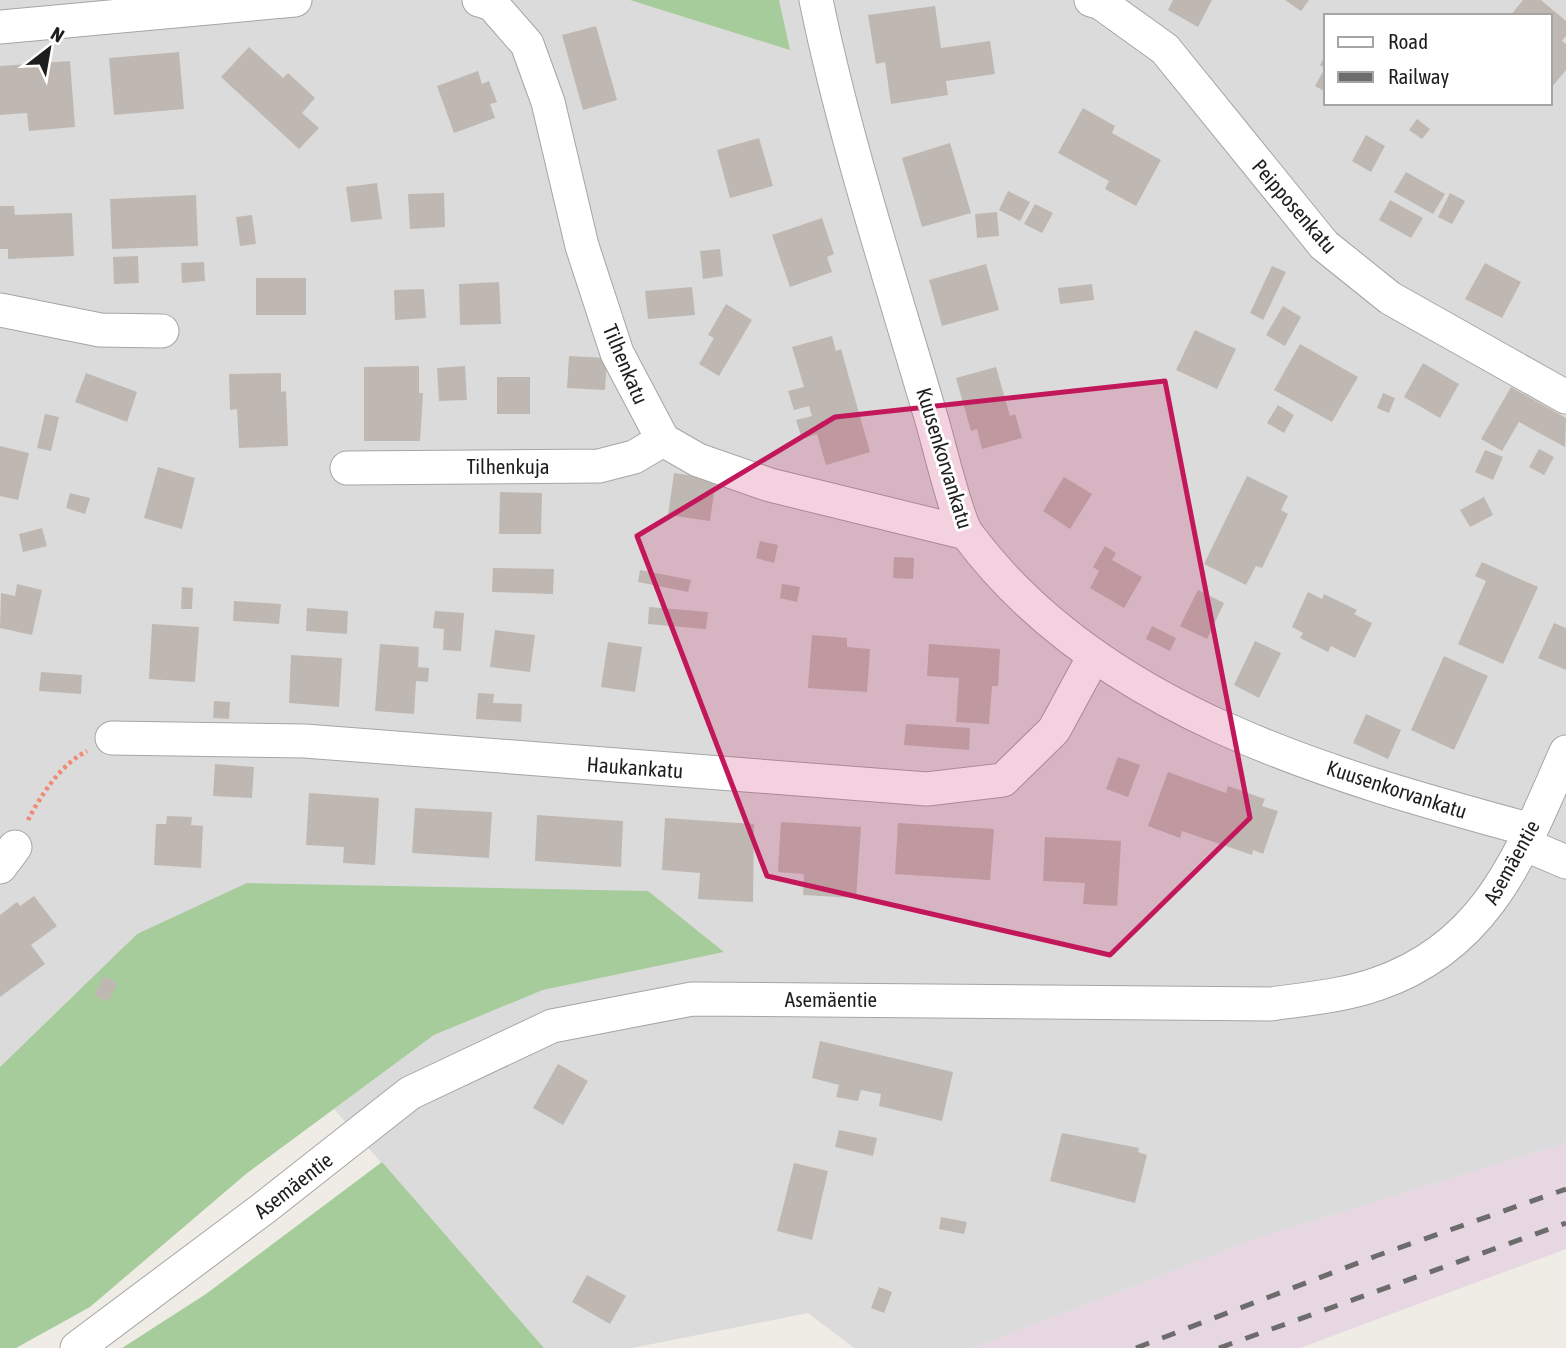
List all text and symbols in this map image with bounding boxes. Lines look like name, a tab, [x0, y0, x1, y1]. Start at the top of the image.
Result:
north arrow	[14, 14, 84, 84]
legend	[1324, 14, 1552, 105]
text: N	[47, 22, 68, 47]
text: Road	[1388, 29, 1428, 53]
text: Railway	[1388, 64, 1450, 88]
street label: Peipposenkatu	[1248, 154, 1342, 258]
street label: Tilhenkatu	[598, 321, 654, 407]
street label: Kuusenkorvankatu	[912, 385, 978, 531]
street label: Tilhenkuja	[466, 454, 550, 478]
street label: Haukankatu	[586, 752, 684, 782]
street label: Kuusenkorvankatu	[1324, 755, 1470, 823]
street label: Asemäentie	[1478, 816, 1544, 908]
street label: Asemäentie	[785, 987, 877, 1011]
street label: Asemäentie	[249, 1147, 337, 1223]

